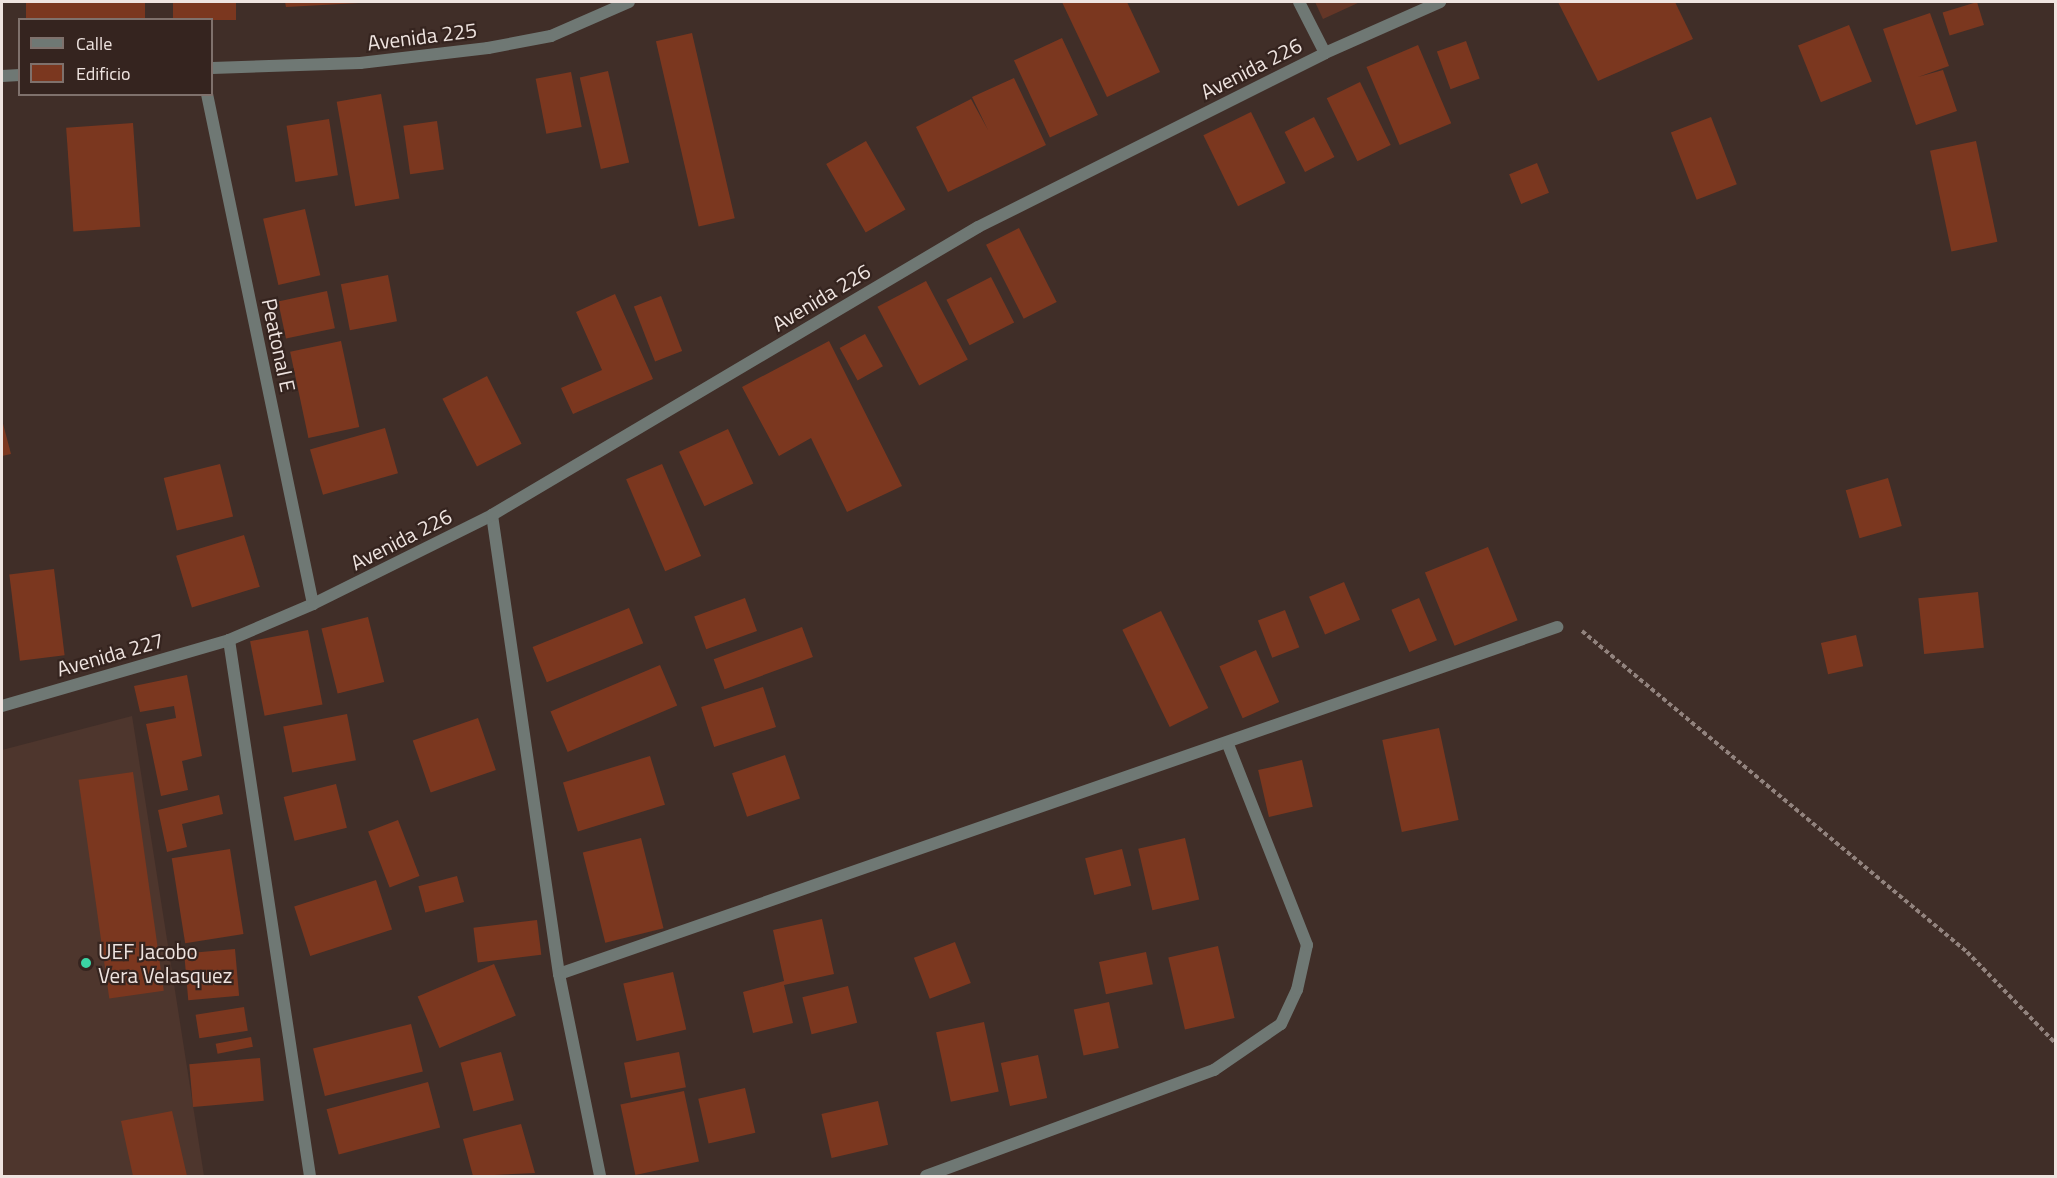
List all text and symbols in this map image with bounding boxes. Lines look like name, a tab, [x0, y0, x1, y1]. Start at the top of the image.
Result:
street label: Avenida 225	[366, 17, 478, 55]
legend	[18, 18, 213, 96]
text: Calle	[76, 30, 112, 57]
street label: Avenida 226	[1196, 32, 1306, 104]
text: Edificio	[76, 60, 130, 87]
street label: Avenida 226	[767, 258, 875, 336]
street label: Peatonal E	[257, 296, 301, 394]
street label: Avenida 226	[346, 503, 456, 575]
street label: Avenida 227	[54, 627, 166, 681]
place label: UEF Jacobo Vera Velasquez	[98, 938, 232, 988]
marker: UEF Jacobo Vera Velasquez	[79, 956, 93, 970]

